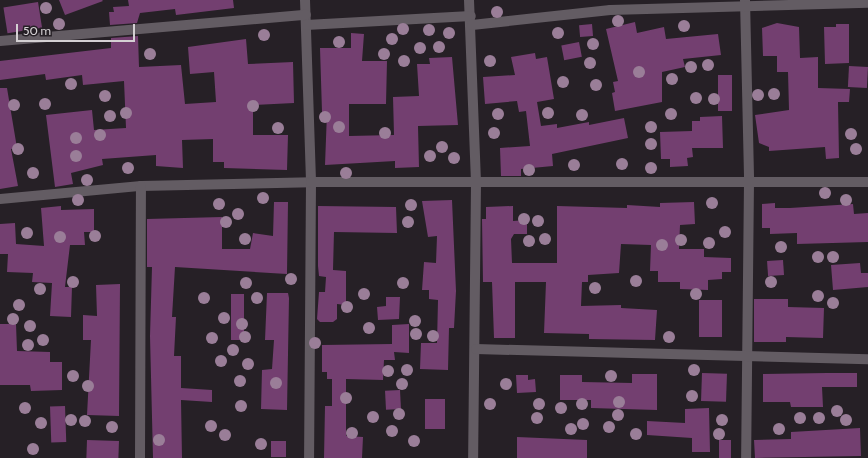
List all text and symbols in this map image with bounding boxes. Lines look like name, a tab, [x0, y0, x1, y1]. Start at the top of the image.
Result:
scale bar	[18, 16, 137, 42]
text: 50 m	[23, 23, 51, 38]

